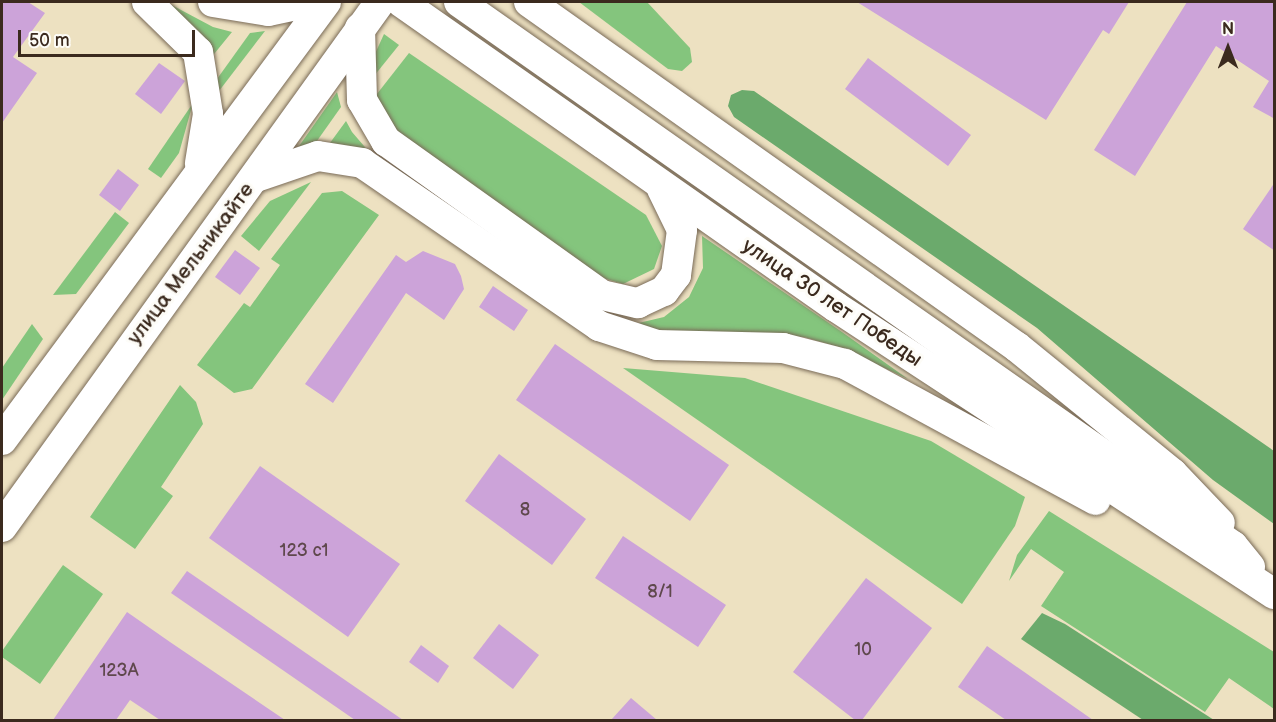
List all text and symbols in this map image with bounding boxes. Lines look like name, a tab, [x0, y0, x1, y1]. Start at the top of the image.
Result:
scale bar	[21, 18, 198, 56]
north arrow	[1198, 18, 1258, 78]
text: N	[1222, 20, 1234, 39]
text: 50 m	[29, 30, 70, 51]
street label: улица Мельникайте	[122, 178, 260, 350]
street label: улица 30 лет Победы	[737, 233, 927, 373]
house number: 8	[520, 499, 530, 521]
house number: 123 с1	[280, 540, 328, 562]
house number: 8/1	[647, 581, 673, 603]
house number: 10	[854, 639, 872, 661]
house number: 123А	[99, 660, 139, 682]

